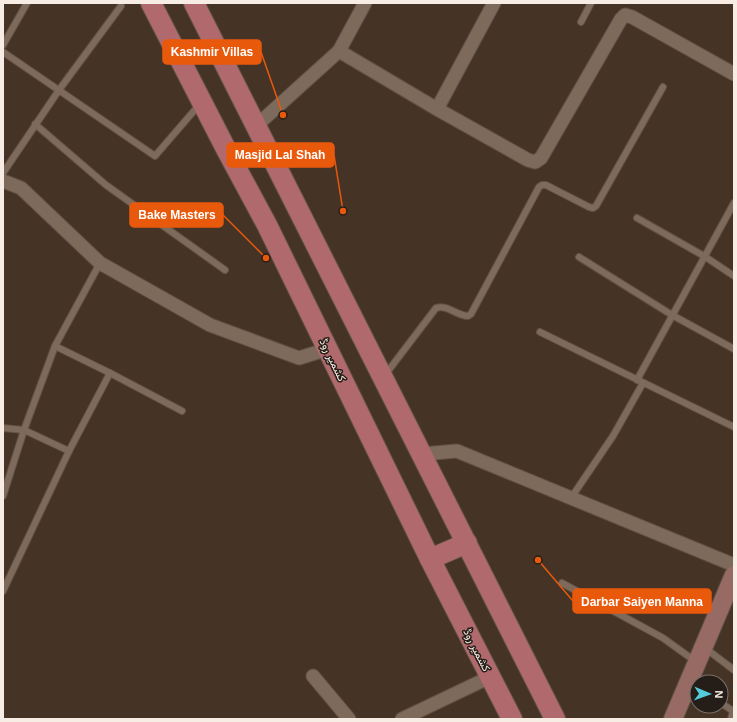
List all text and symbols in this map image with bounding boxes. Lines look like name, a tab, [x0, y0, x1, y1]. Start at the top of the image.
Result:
callout: Kashmir Villas	[163, 40, 261, 64]
text: Kashmir Villas	[171, 45, 254, 59]
callout: Masjid Lal Shah	[227, 143, 334, 167]
text: Masjid Lal Shah	[235, 148, 325, 162]
callout: Bake Masters	[130, 203, 223, 227]
text: Bake Masters	[138, 208, 216, 222]
street label: کشمیر روڈ	[317, 337, 349, 384]
callout: Darbar Saiyen Manna	[573, 589, 711, 613]
text: Darbar Saiyen Manna	[581, 595, 703, 609]
street label: کشمیر روڈ	[460, 627, 493, 674]
north arrow	[689, 674, 729, 714]
text: N	[713, 690, 725, 699]

